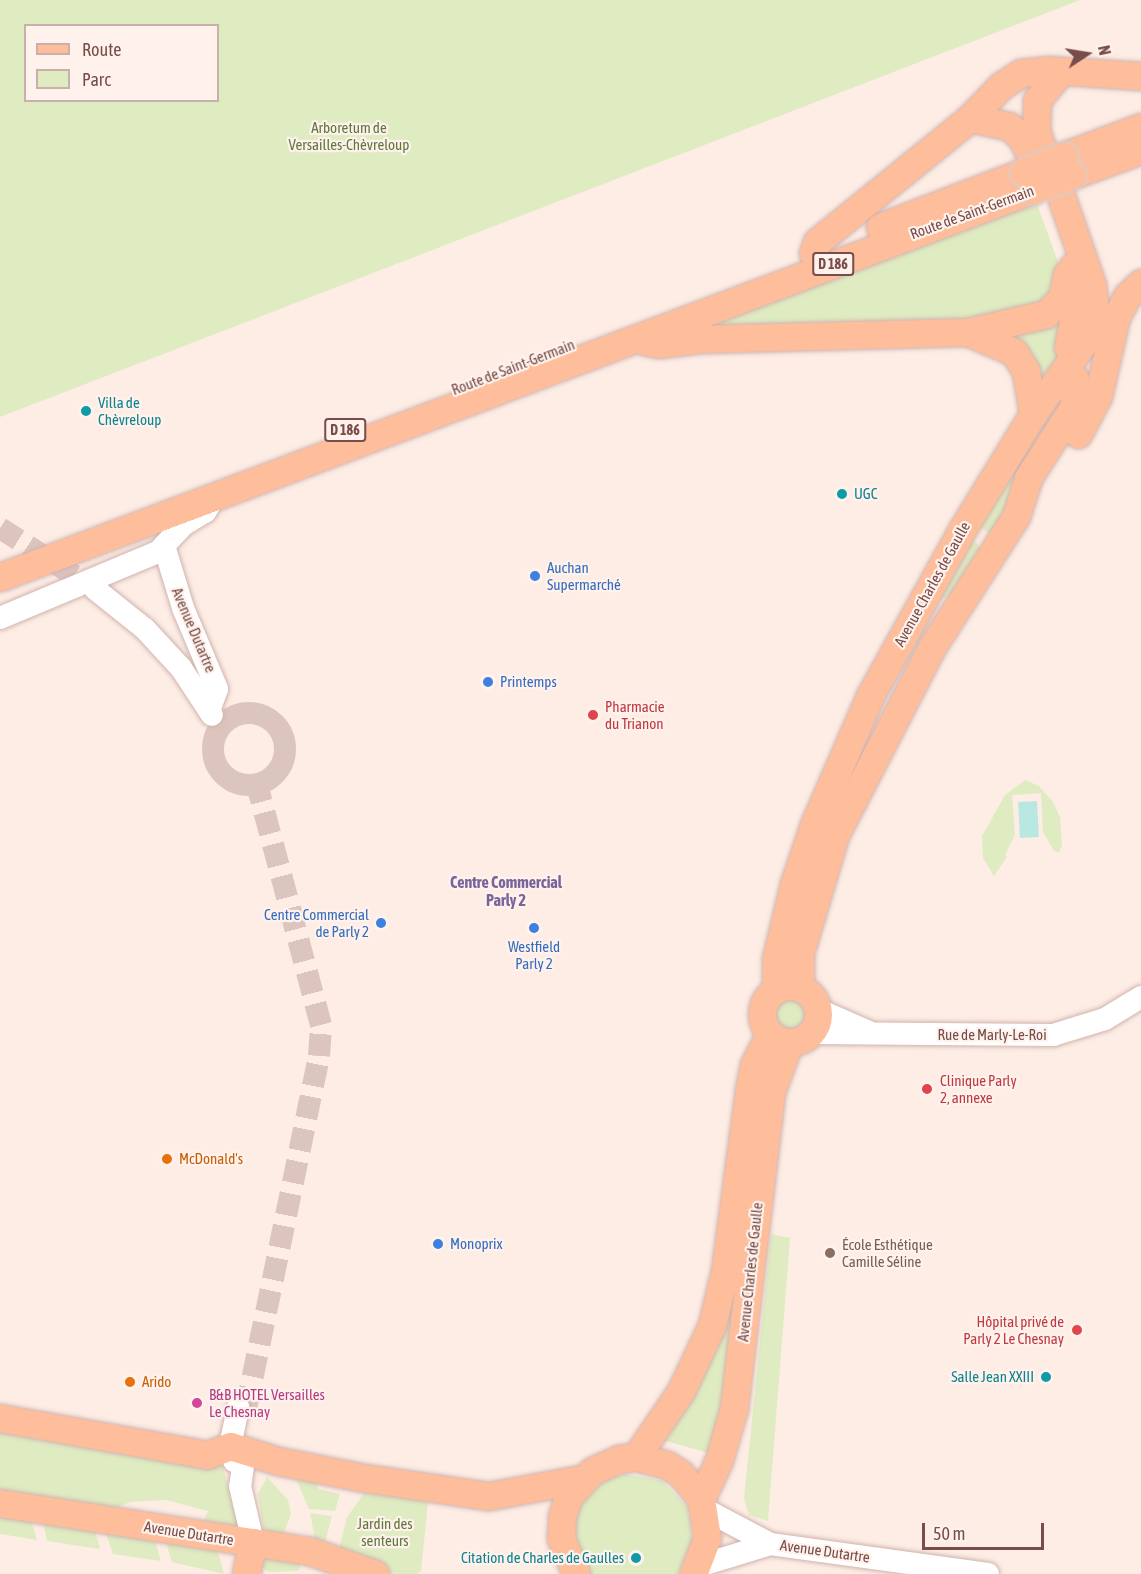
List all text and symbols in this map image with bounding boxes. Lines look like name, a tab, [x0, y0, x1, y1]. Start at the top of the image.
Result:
legend	[24, 24, 219, 102]
north arrow	[1057, 24, 1117, 84]
text: Route	[82, 39, 121, 60]
text: N	[1095, 44, 1114, 57]
text: Parc	[82, 69, 111, 90]
park label: Arboretum de Versailles-Chèvreloup	[289, 118, 409, 153]
street label: Route de Saint-Germain	[908, 181, 1036, 243]
road number: D 186	[812, 253, 854, 275]
street label: Route de Saint-Germain	[449, 335, 577, 399]
place label: Villa de Chèvreloup	[98, 393, 161, 428]
marker: Villa de Chèvreloup	[79, 404, 93, 418]
road number: D 186	[324, 419, 366, 441]
place label: UGC	[854, 485, 878, 503]
marker: UGC	[835, 487, 849, 501]
street label: Avenue Charles de Gaulle	[890, 519, 974, 649]
place label: Auchan Supermarché	[547, 558, 621, 593]
marker: Auchan Supermarché	[528, 569, 542, 583]
street label: Avenue Dutartre	[168, 585, 220, 675]
place label: Printemps	[500, 673, 557, 691]
marker: Printemps	[481, 675, 495, 689]
place label: Pharmacie du Trianon	[605, 697, 665, 732]
marker: Pharmacie du Trianon	[586, 708, 600, 722]
district label: Centre Commercial Parly 2	[450, 872, 562, 910]
place label: Centre Commercial de Parly 2	[264, 905, 369, 940]
marker: Centre Commercial de Parly 2	[374, 916, 388, 930]
marker: Westfield Parly 2	[527, 921, 541, 935]
place label: Westfield Parly 2	[508, 937, 560, 972]
street label: Rue de Marly-Le-Roi	[937, 1026, 1047, 1044]
place label: Clinique Parly 2, annexe	[940, 1071, 1017, 1106]
marker: Clinique Parly 2, annexe	[918, 1080, 936, 1098]
place label: McDonald's	[179, 1150, 243, 1168]
marker: McDonald's	[160, 1152, 174, 1166]
street label: Avenue Charles de Gaulle	[734, 1202, 766, 1342]
place label: Monoprix	[450, 1235, 502, 1253]
place label: École Esthétique Camille Séline	[842, 1235, 933, 1270]
marker: Monoprix	[431, 1237, 445, 1251]
marker: École Esthétique Camille Séline	[823, 1246, 837, 1260]
place label: Hôpital privé de Parly 2 Le Chesnay	[963, 1312, 1064, 1347]
marker: Hôpital privé de Parly 2 Le Chesnay	[1068, 1321, 1086, 1339]
place label: Salle Jean XXIII	[951, 1368, 1034, 1386]
marker: Salle Jean XXIII	[1039, 1370, 1053, 1384]
place label: Arido	[142, 1373, 171, 1391]
marker: Arido	[123, 1375, 137, 1389]
place label: B&B HOTEL Versailles Le Chesnay	[209, 1385, 325, 1420]
marker: B&B HOTEL Versailles Le Chesnay	[190, 1396, 204, 1410]
scale bar	[925, 1511, 1046, 1549]
park label: Jardin des senteurs	[357, 1514, 413, 1549]
street label: Avenue Dutartre	[143, 1517, 235, 1549]
text: 50 m	[933, 1523, 965, 1544]
street label: Avenue Dutartre	[779, 1536, 871, 1566]
place label: Citation de Charles de Gaulles	[461, 1549, 624, 1567]
marker: Citation de Charles de Gaulles	[629, 1551, 643, 1565]

